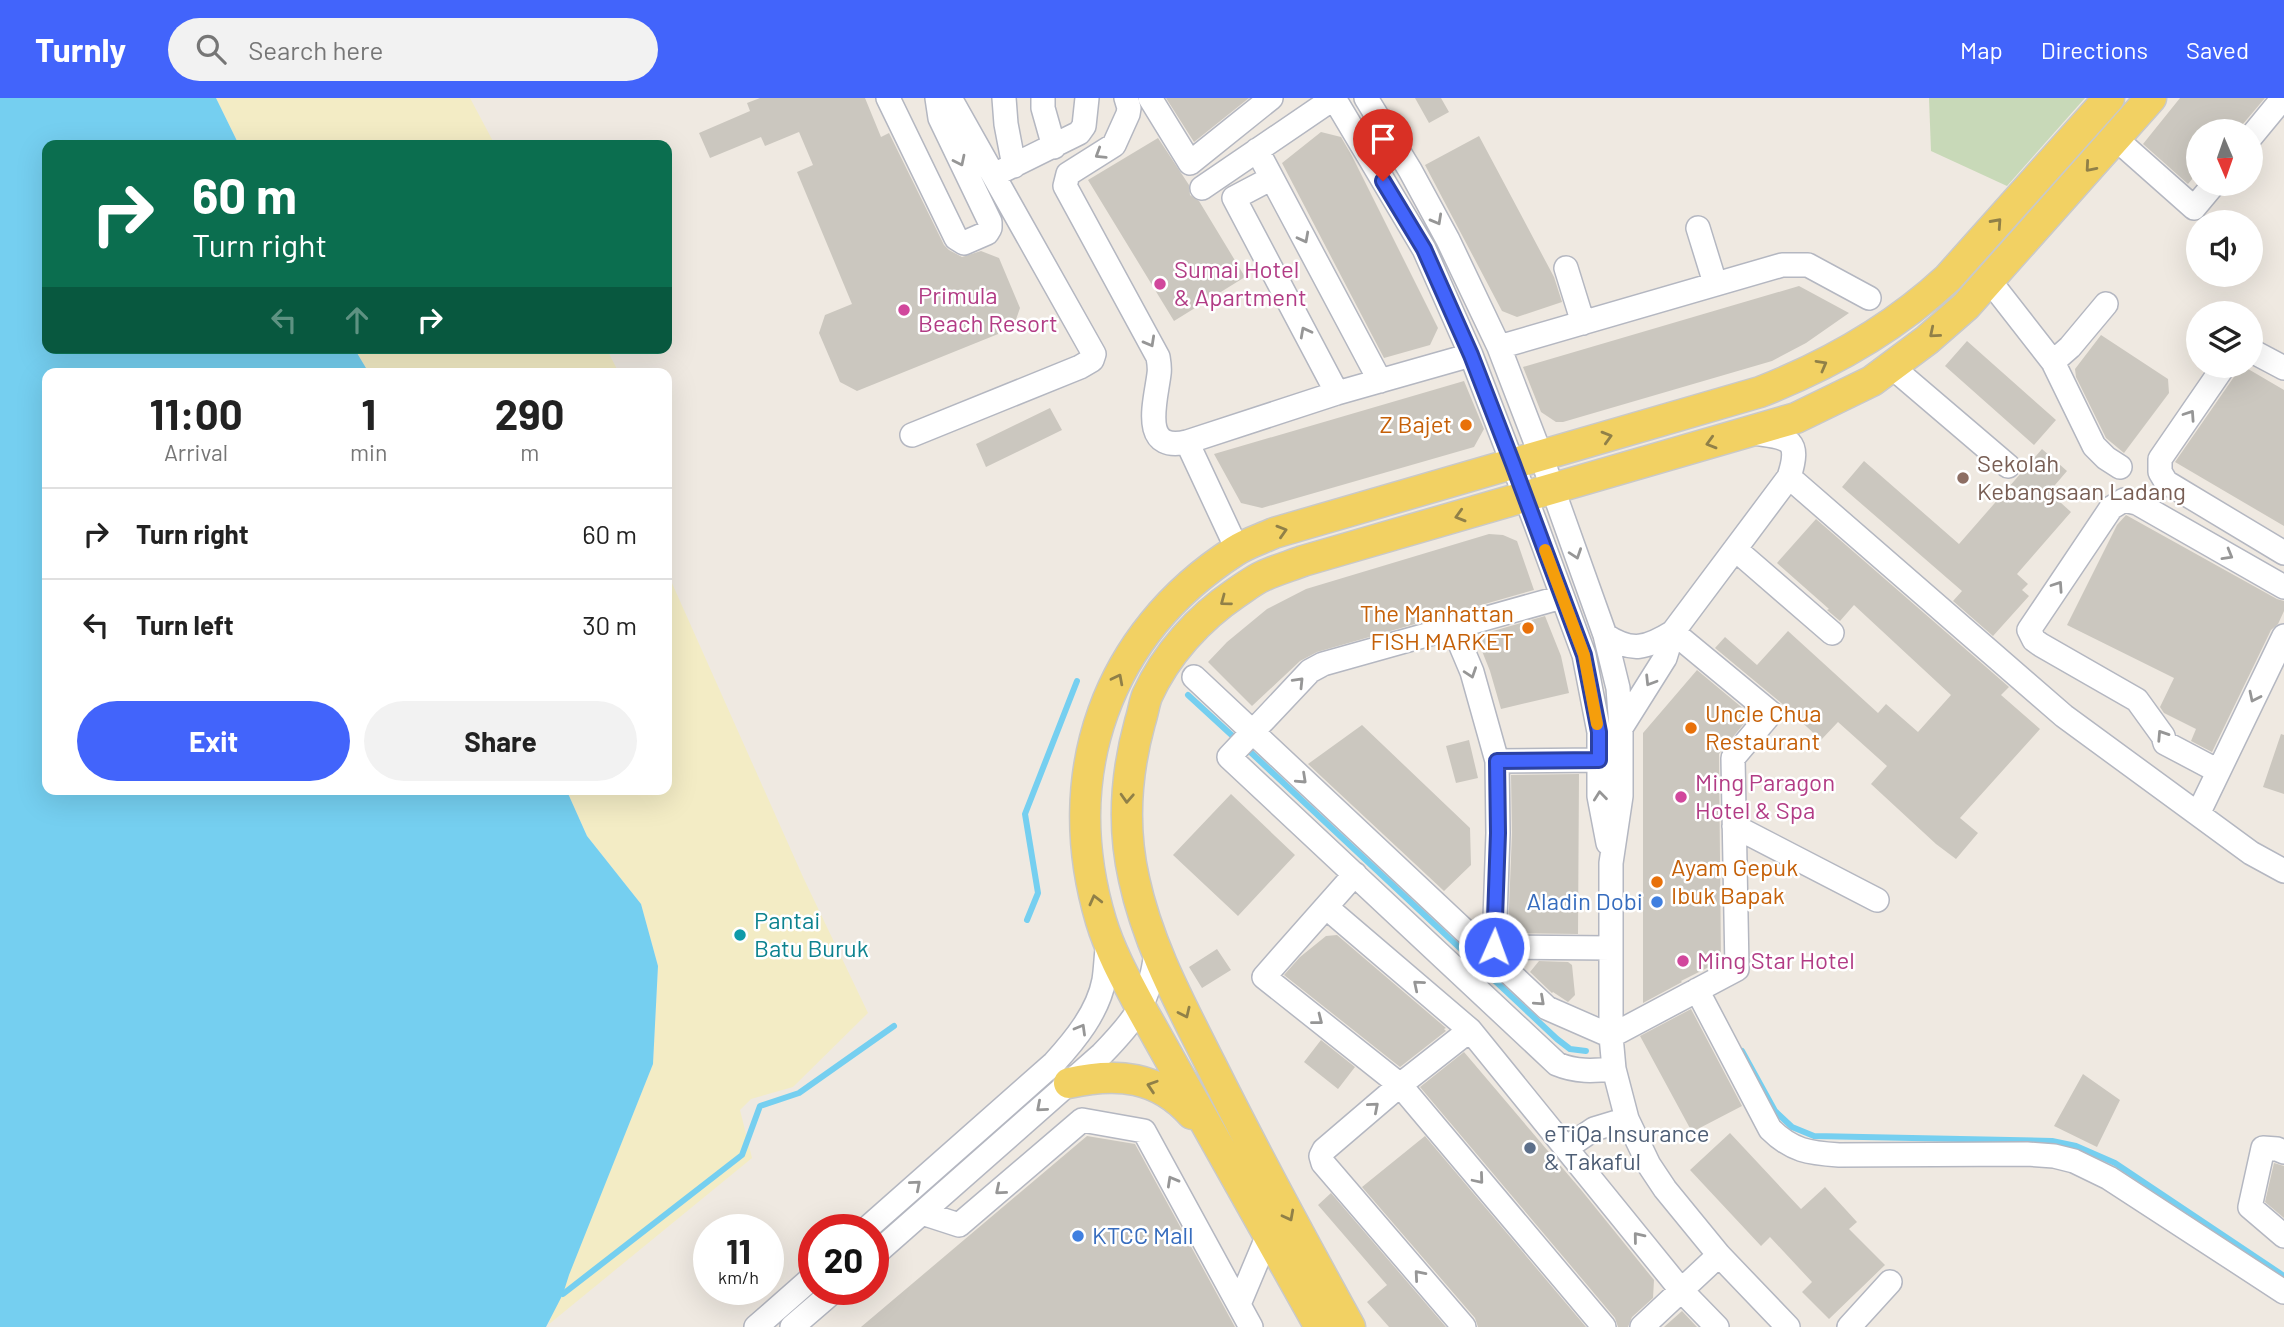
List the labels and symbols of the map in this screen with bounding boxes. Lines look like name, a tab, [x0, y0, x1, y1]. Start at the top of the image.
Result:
pin	[1353, 109, 1413, 181]
north arrow	[2186, 119, 2263, 196]
one-way arrow	[1094, 146, 1107, 159]
one-way arrow	[952, 154, 966, 166]
one-way arrow	[2085, 159, 2098, 172]
one-way arrow	[1429, 213, 1442, 225]
one-way arrow	[1989, 218, 2001, 231]
one-way arrow	[1296, 231, 1309, 244]
place label: Sumai Hotel & Apartment	[1174, 254, 1307, 311]
marker: Sumai Hotel & Apartment	[1152, 276, 1168, 292]
place label: Primula Beach Resort	[918, 280, 1058, 337]
marker: Primula Beach Resort	[896, 302, 912, 318]
one-way arrow	[1930, 325, 1943, 337]
one-way arrow	[1300, 327, 1313, 339]
one-way arrow	[1142, 334, 1155, 347]
one-way arrow	[1815, 360, 1827, 373]
place label: Z Bajet	[1380, 409, 1452, 438]
one-way arrow	[2182, 410, 2194, 423]
marker: Z Bajet	[1458, 417, 1474, 433]
one-way arrow	[1600, 430, 1612, 445]
one-way arrow	[1705, 435, 1717, 450]
place label: Sekolah Kebangsaan Ladang	[1977, 448, 2186, 505]
marker: Sekolah Kebangsaan Ladang	[1955, 470, 1971, 486]
one-way arrow	[1454, 508, 1466, 522]
one-way arrow	[1275, 525, 1288, 539]
one-way arrow	[1568, 547, 1582, 559]
one-way arrow	[2220, 547, 2233, 560]
one-way arrow	[2050, 581, 2063, 594]
one-way arrow	[1220, 593, 1233, 606]
place label: The Manhattan FISH MARKET	[1360, 598, 1514, 655]
marker: The Manhattan FISH MARKET	[1520, 620, 1536, 636]
one-way arrow	[1463, 667, 1477, 679]
one-way arrow	[1109, 674, 1123, 686]
one-way arrow	[1646, 674, 1659, 687]
one-way arrow	[1291, 677, 1304, 690]
one-way arrow	[2249, 690, 2263, 702]
place label: Uncle Chua Restaurant	[1705, 698, 1822, 755]
marker: Uncle Chua Restaurant	[1683, 720, 1699, 736]
one-way arrow	[2158, 730, 2171, 743]
place label: Ming Paragon Hotel & Spa	[1695, 767, 1835, 824]
one-way arrow	[1294, 770, 1307, 783]
marker: Ming Paragon Hotel & Spa	[1673, 789, 1689, 805]
one-way arrow	[1593, 790, 1608, 802]
one-way arrow	[1120, 792, 1135, 803]
place label: Ayam Gepuk Ibuk Bapak	[1671, 852, 1798, 909]
marker: Ayam Gepuk Ibuk Bapak	[1649, 874, 1665, 890]
place label: Aladin Dobi	[1527, 886, 1643, 915]
one-way arrow	[1089, 894, 1103, 906]
marker: Aladin Dobi	[1649, 894, 1665, 910]
place label: Pantai Batu Buruk	[754, 905, 869, 962]
position arrow	[1457, 910, 1531, 984]
marker: Pantai Batu Buruk	[732, 927, 748, 943]
place label: Ming Star Hotel	[1697, 945, 1855, 974]
marker: Ming Star Hotel	[1675, 953, 1691, 969]
one-way arrow	[1413, 981, 1426, 993]
one-way arrow	[1532, 993, 1545, 1005]
one-way arrow	[1177, 1006, 1191, 1018]
one-way arrow	[1310, 1011, 1322, 1024]
one-way arrow	[1073, 1024, 1086, 1037]
one-way arrow	[1146, 1079, 1158, 1094]
one-way arrow	[1036, 1099, 1049, 1111]
one-way arrow	[1366, 1103, 1379, 1115]
place label: eTiQa Insurance & Takaful	[1544, 1118, 1709, 1175]
marker: eTiQa Insurance & Takaful	[1522, 1140, 1538, 1156]
one-way arrow	[1471, 1170, 1483, 1183]
one-way arrow	[1166, 1176, 1180, 1188]
one-way arrow	[908, 1181, 921, 1193]
one-way arrow	[995, 1182, 1008, 1194]
one-way arrow	[1281, 1208, 1294, 1221]
speed limit sign: 20	[798, 1214, 889, 1305]
place label: KTCC Mall	[1092, 1220, 1194, 1249]
marker: KTCC Mall	[1070, 1228, 1086, 1244]
one-way arrow	[1634, 1233, 1647, 1245]
one-way arrow	[1415, 1270, 1427, 1283]

